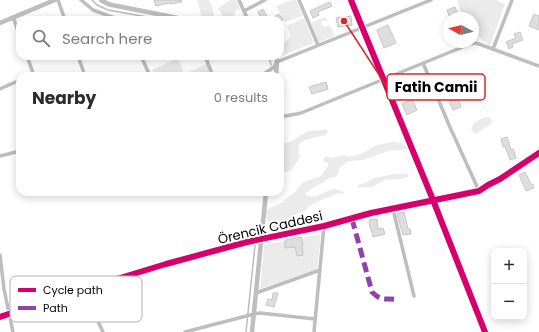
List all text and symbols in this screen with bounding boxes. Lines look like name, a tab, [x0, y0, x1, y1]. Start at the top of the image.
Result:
north arrow	[443, 12, 479, 48]
search box	[16, 16, 284, 60]
icon: search	[30, 27, 52, 49]
text: Search here	[62, 28, 152, 49]
callout: Fatih Camii	[387, 74, 485, 100]
text: Fatih Camii	[395, 77, 477, 97]
text: Nearby	[32, 86, 96, 110]
text: 0 results	[214, 88, 268, 107]
street label: Örencik Caddesi	[216, 206, 324, 249]
map controls	[491, 248, 527, 320]
button: +	[491, 248, 527, 284]
legend	[10, 276, 142, 322]
text: Cycle path	[43, 282, 103, 298]
button: −	[491, 284, 527, 320]
text: Path	[43, 300, 68, 316]

